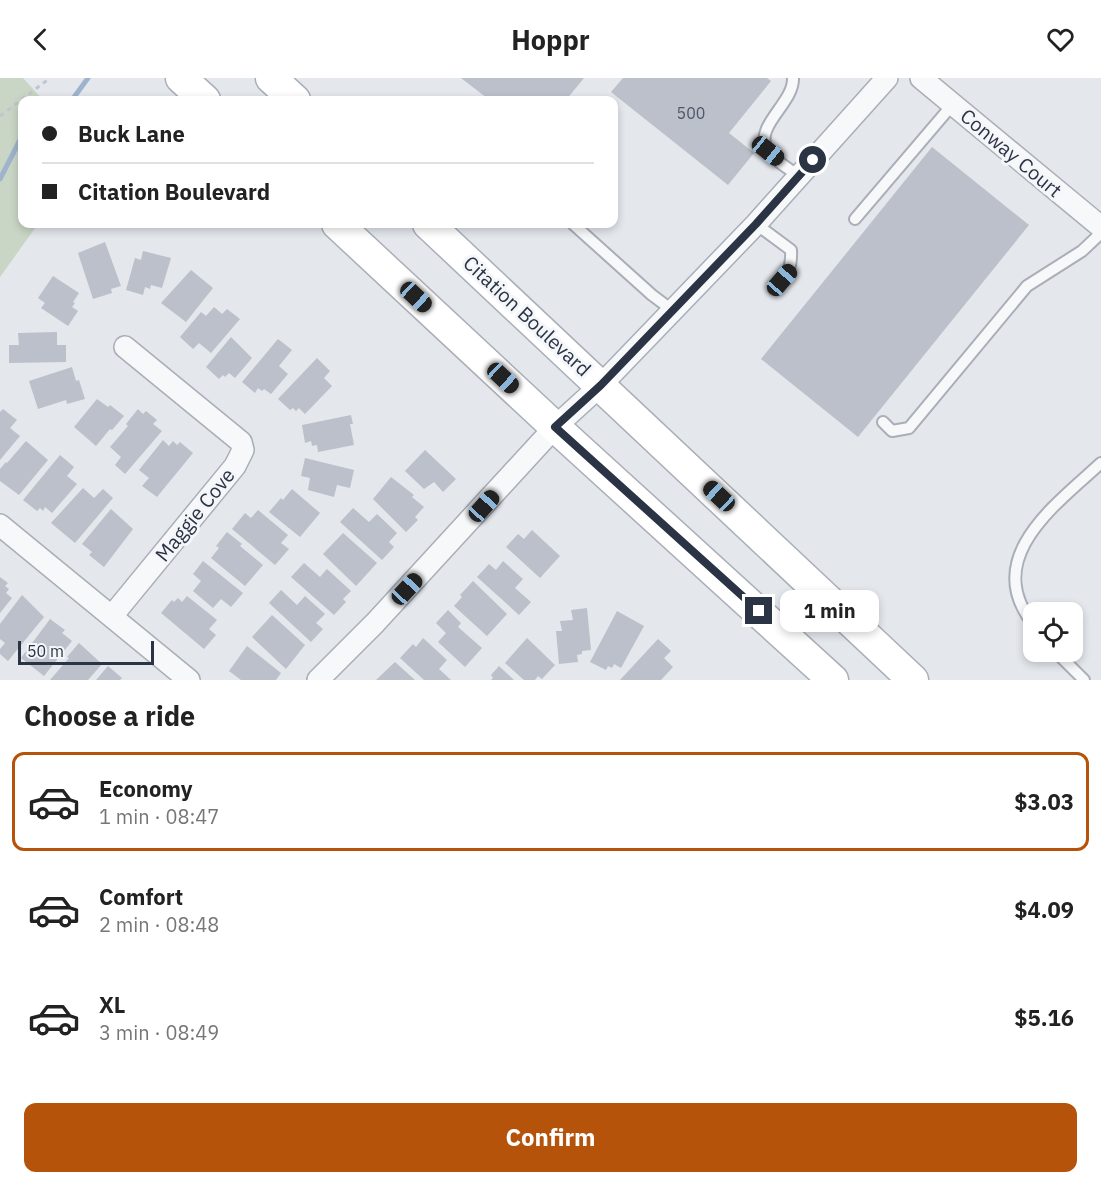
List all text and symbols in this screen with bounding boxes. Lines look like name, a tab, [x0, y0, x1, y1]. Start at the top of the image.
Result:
text: Hoppr	[511, 22, 590, 57]
icon: back	[24, 23, 57, 56]
icon: heart	[1044, 23, 1077, 56]
street label: Conway Court	[955, 102, 1068, 203]
house number: 500	[677, 103, 705, 123]
text: Buck Lane	[78, 119, 185, 148]
car	[748, 133, 788, 169]
route start	[799, 146, 826, 173]
text: Citation Boulevard	[78, 177, 270, 206]
street label: Citation Boulevard	[458, 249, 597, 382]
car	[763, 261, 801, 299]
car	[397, 278, 435, 316]
car	[484, 359, 522, 397]
street label: Maggie Cove	[149, 462, 241, 567]
car	[700, 477, 738, 515]
car	[465, 487, 503, 525]
car	[388, 570, 426, 608]
callout: 1 min	[780, 590, 879, 632]
route end	[745, 597, 772, 624]
text: 1 min	[803, 597, 856, 624]
map controls	[1023, 602, 1083, 662]
button: locate	[1023, 602, 1083, 662]
scale bar	[18, 638, 154, 666]
text: 50 m	[27, 641, 64, 661]
text: Choose a ride	[24, 698, 195, 733]
text: Economy	[99, 774, 193, 803]
icon: car	[27, 775, 81, 829]
text: $3.03	[1014, 787, 1074, 816]
text: 1 min · 08:47	[99, 803, 219, 830]
text: Comfort	[99, 882, 183, 911]
icon: car	[27, 883, 81, 937]
text: $4.09	[1014, 895, 1074, 924]
text: 2 min · 08:48	[99, 911, 219, 938]
text: XL	[99, 990, 125, 1019]
icon: car	[27, 991, 81, 1045]
text: $5.16	[1014, 1003, 1074, 1032]
text: 3 min · 08:49	[99, 1019, 219, 1046]
button: Confirm	[24, 1103, 1077, 1172]

